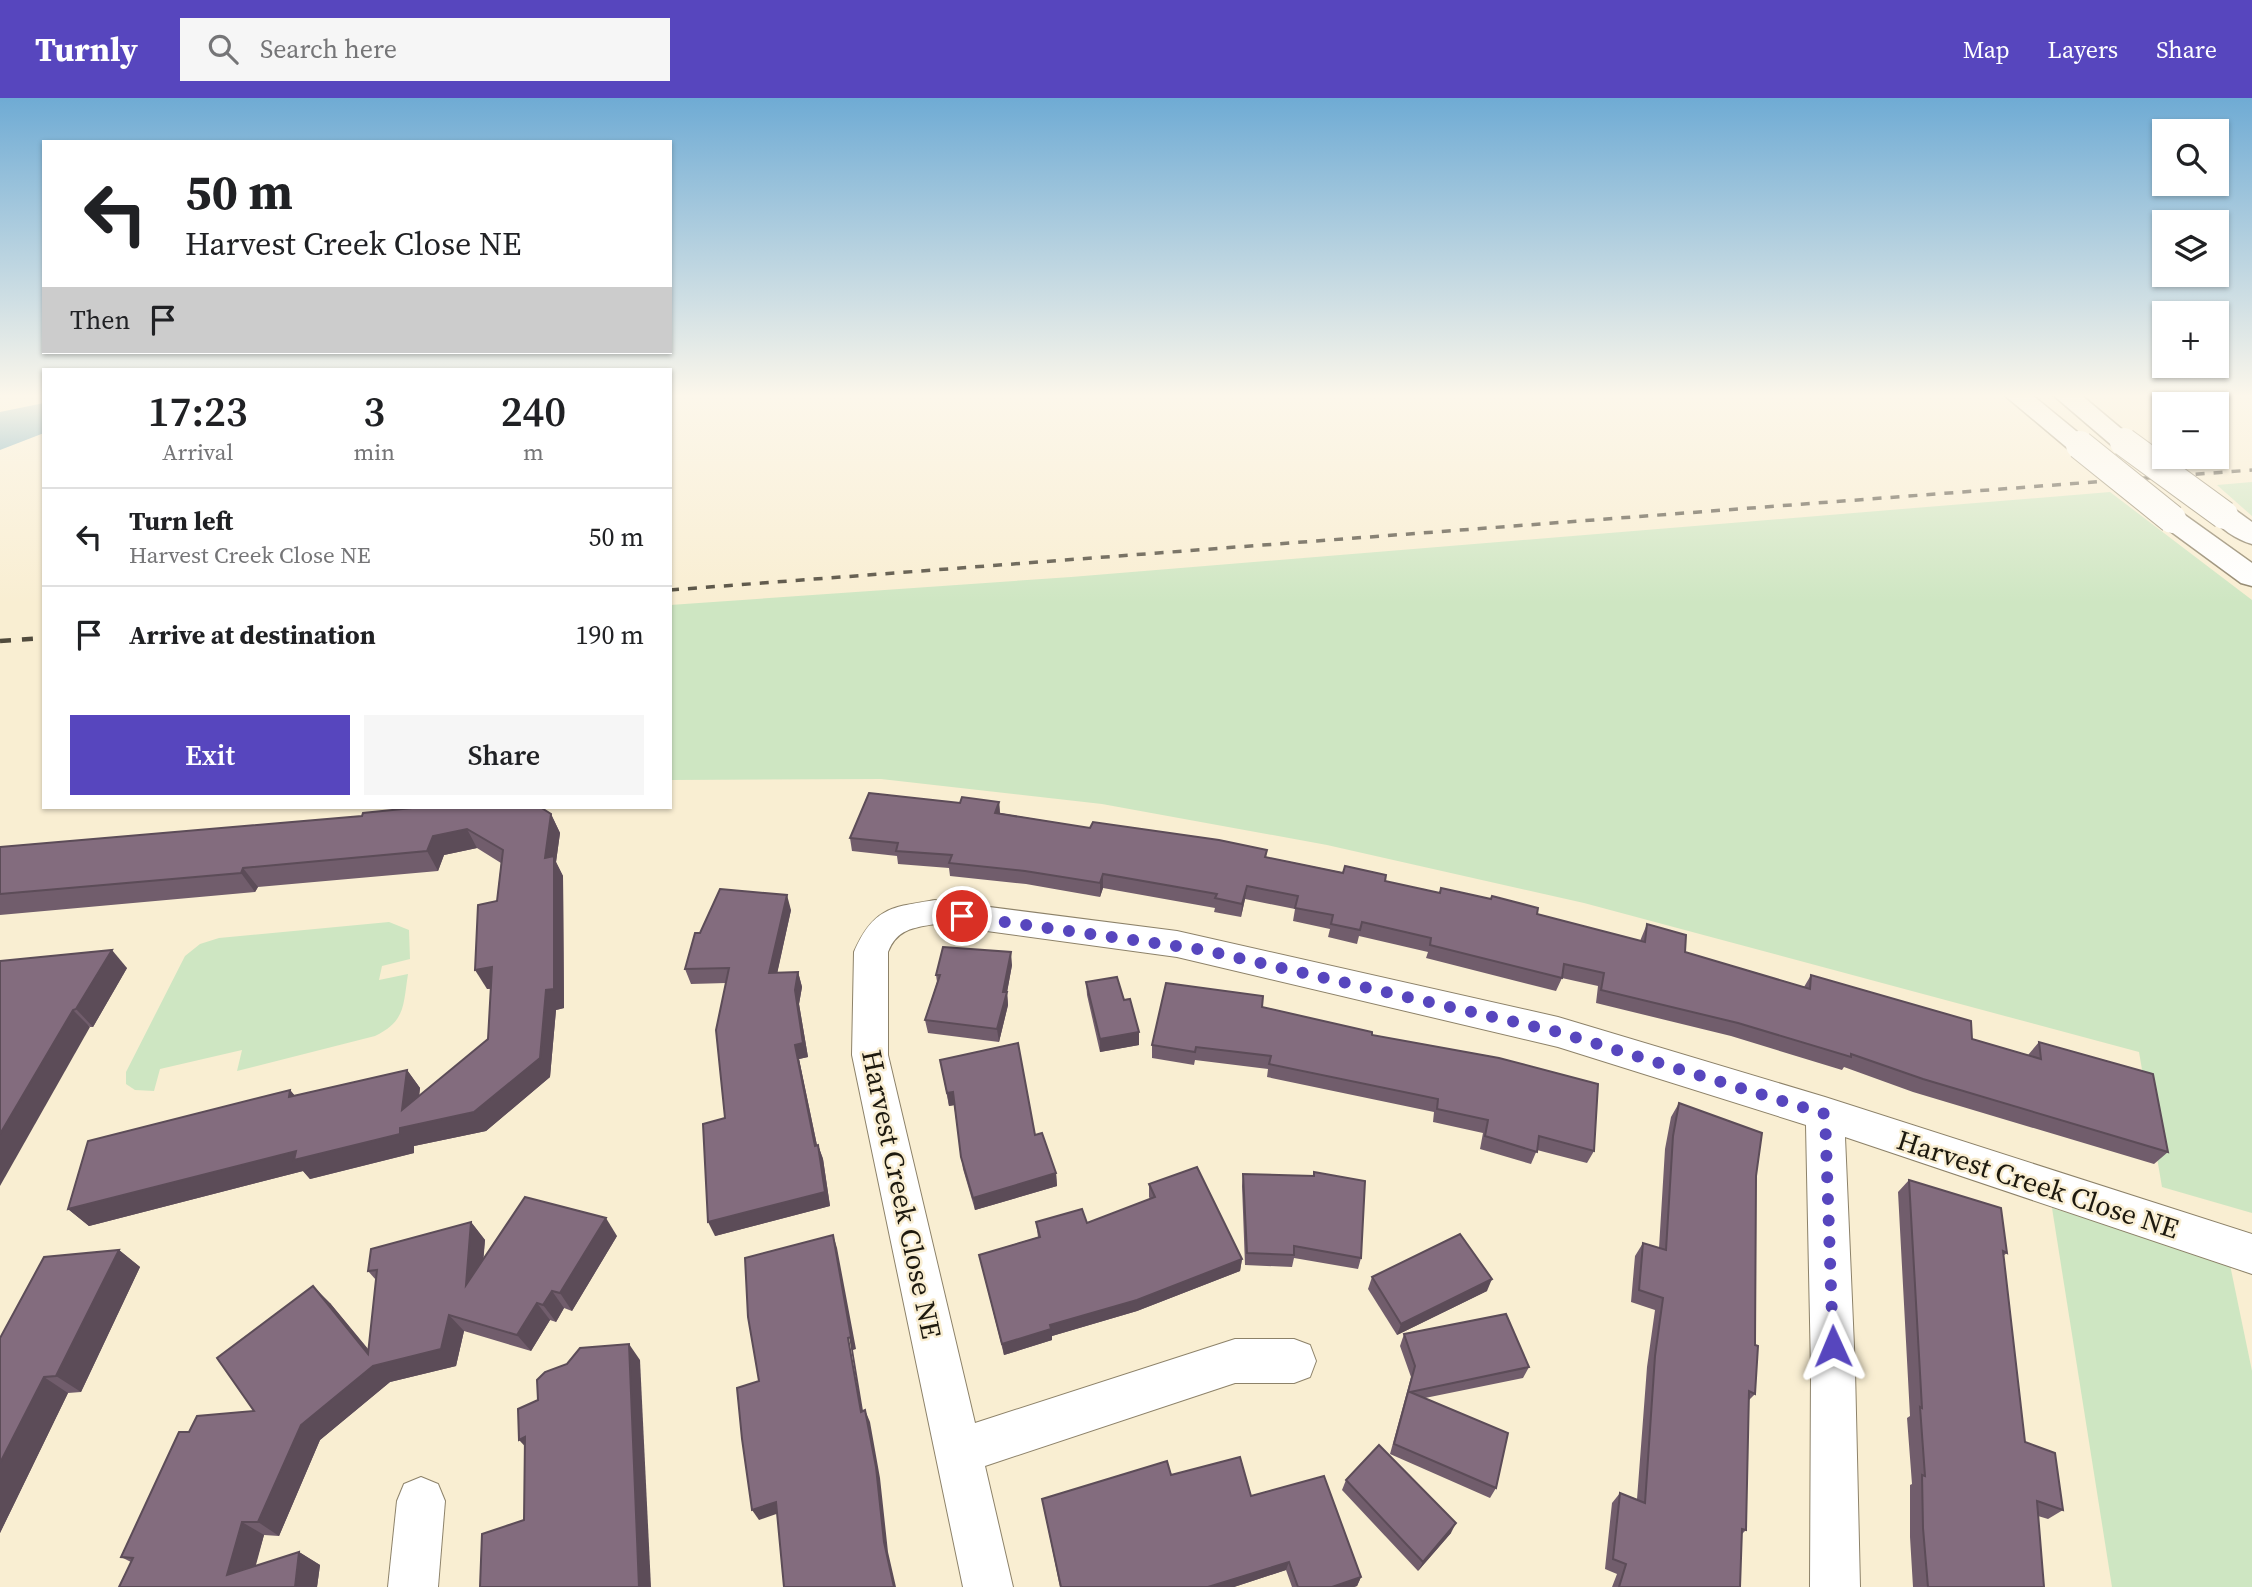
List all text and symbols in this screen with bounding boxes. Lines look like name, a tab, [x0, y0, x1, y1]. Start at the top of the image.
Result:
search box	[180, 18, 670, 81]
text: Turnly	[35, 27, 138, 72]
icon: search	[204, 30, 242, 68]
text: Search here	[260, 31, 397, 67]
text: Map	[1963, 33, 2010, 66]
text: Layers	[2048, 33, 2118, 66]
text: Share	[2156, 33, 2217, 66]
map controls	[2152, 119, 2229, 469]
button: search	[2152, 119, 2229, 196]
text: 50 m	[185, 158, 293, 225]
icon: left	[70, 168, 161, 259]
button: layers	[2152, 210, 2229, 287]
text: Harvest Creek Close NE	[185, 222, 521, 266]
icon: arrive	[144, 301, 182, 339]
button: +	[2152, 301, 2229, 378]
text: Then	[70, 302, 130, 338]
text: 17:23	[148, 382, 248, 440]
text: 3	[363, 382, 385, 440]
text: 240	[501, 382, 566, 440]
button: −	[2152, 392, 2229, 469]
text: Arrival	[162, 436, 233, 468]
text: min	[353, 436, 395, 468]
text: m	[523, 436, 544, 468]
text: Turn left	[129, 503, 233, 539]
icon: left	[70, 518, 108, 556]
text: 50 m	[589, 519, 644, 555]
text: Harvest Creek Close NE	[129, 539, 371, 571]
icon: arrive	[70, 616, 108, 654]
text: Arrive at destination	[129, 617, 376, 653]
text: 190 m	[576, 617, 644, 653]
button: Exit	[70, 715, 350, 795]
button: Share	[364, 715, 644, 795]
pin	[932, 886, 992, 946]
icon: arrive	[943, 897, 981, 935]
street label: Harvest Creek Close NE	[853, 1046, 951, 1342]
street label: Harvest Creek Close NE	[1892, 1120, 2184, 1248]
position arrow	[1796, 1309, 1870, 1383]

